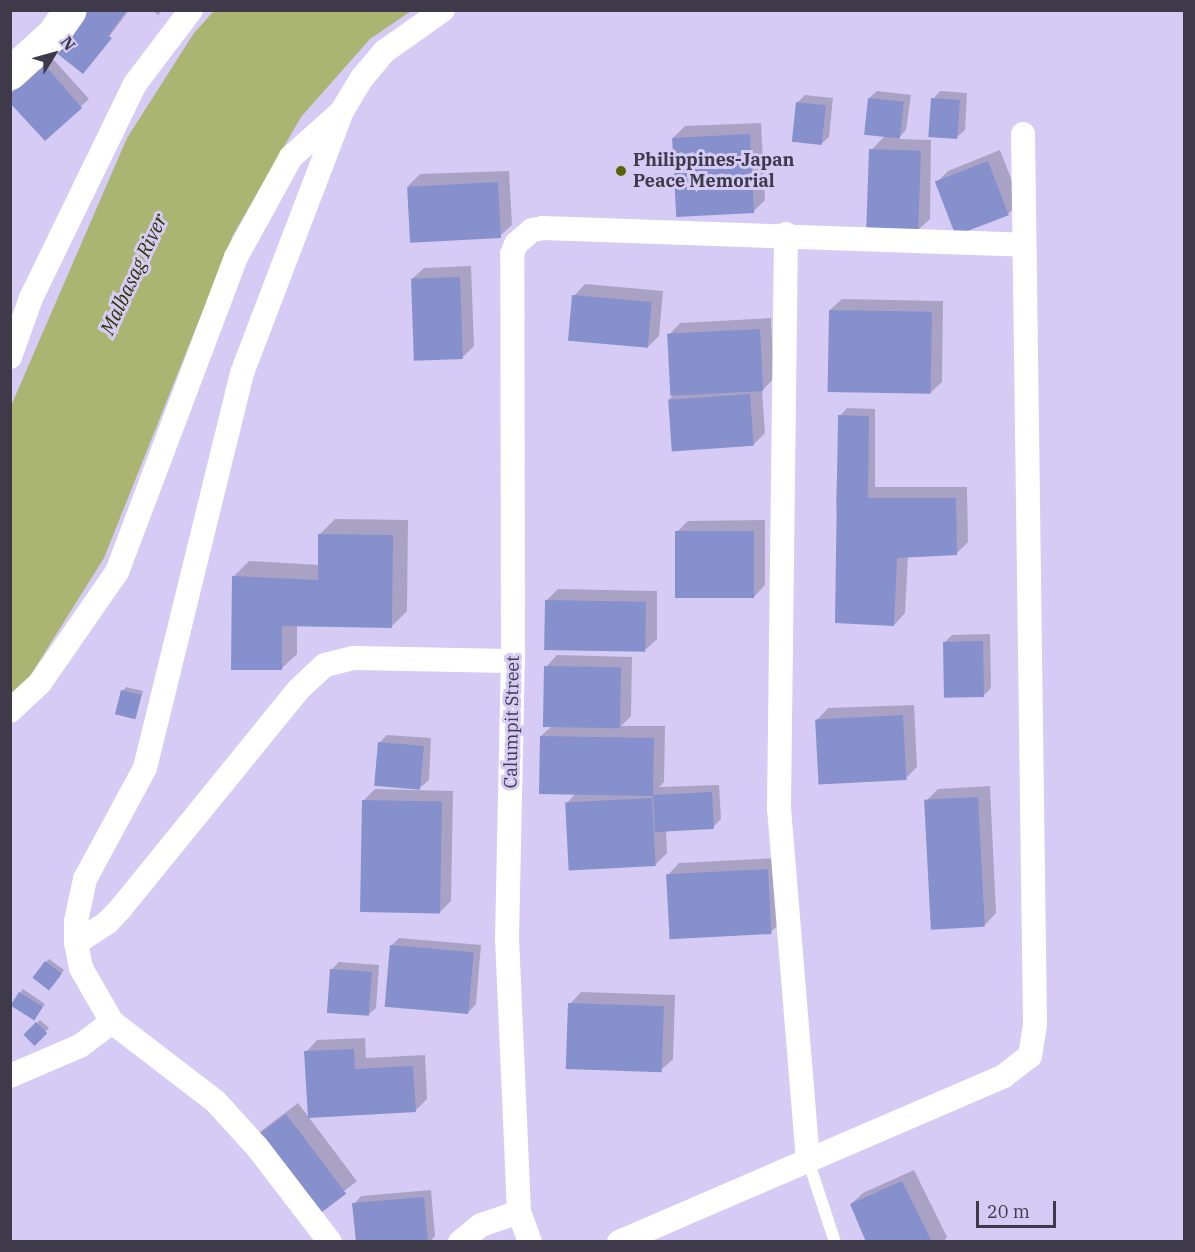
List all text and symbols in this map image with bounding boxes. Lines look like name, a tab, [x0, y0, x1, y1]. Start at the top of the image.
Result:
north arrow	[24, 24, 84, 84]
text: N	[57, 32, 80, 54]
place label: Philippines-Japan Peace Memorial	[633, 150, 794, 192]
marker: Philippines-Japan Peace Memorial	[614, 164, 628, 178]
water label: Malbasag River	[95, 210, 171, 338]
street label: Calumpit Street	[500, 655, 524, 789]
scale bar	[979, 1189, 1058, 1227]
text: 20 m	[987, 1200, 1030, 1223]

